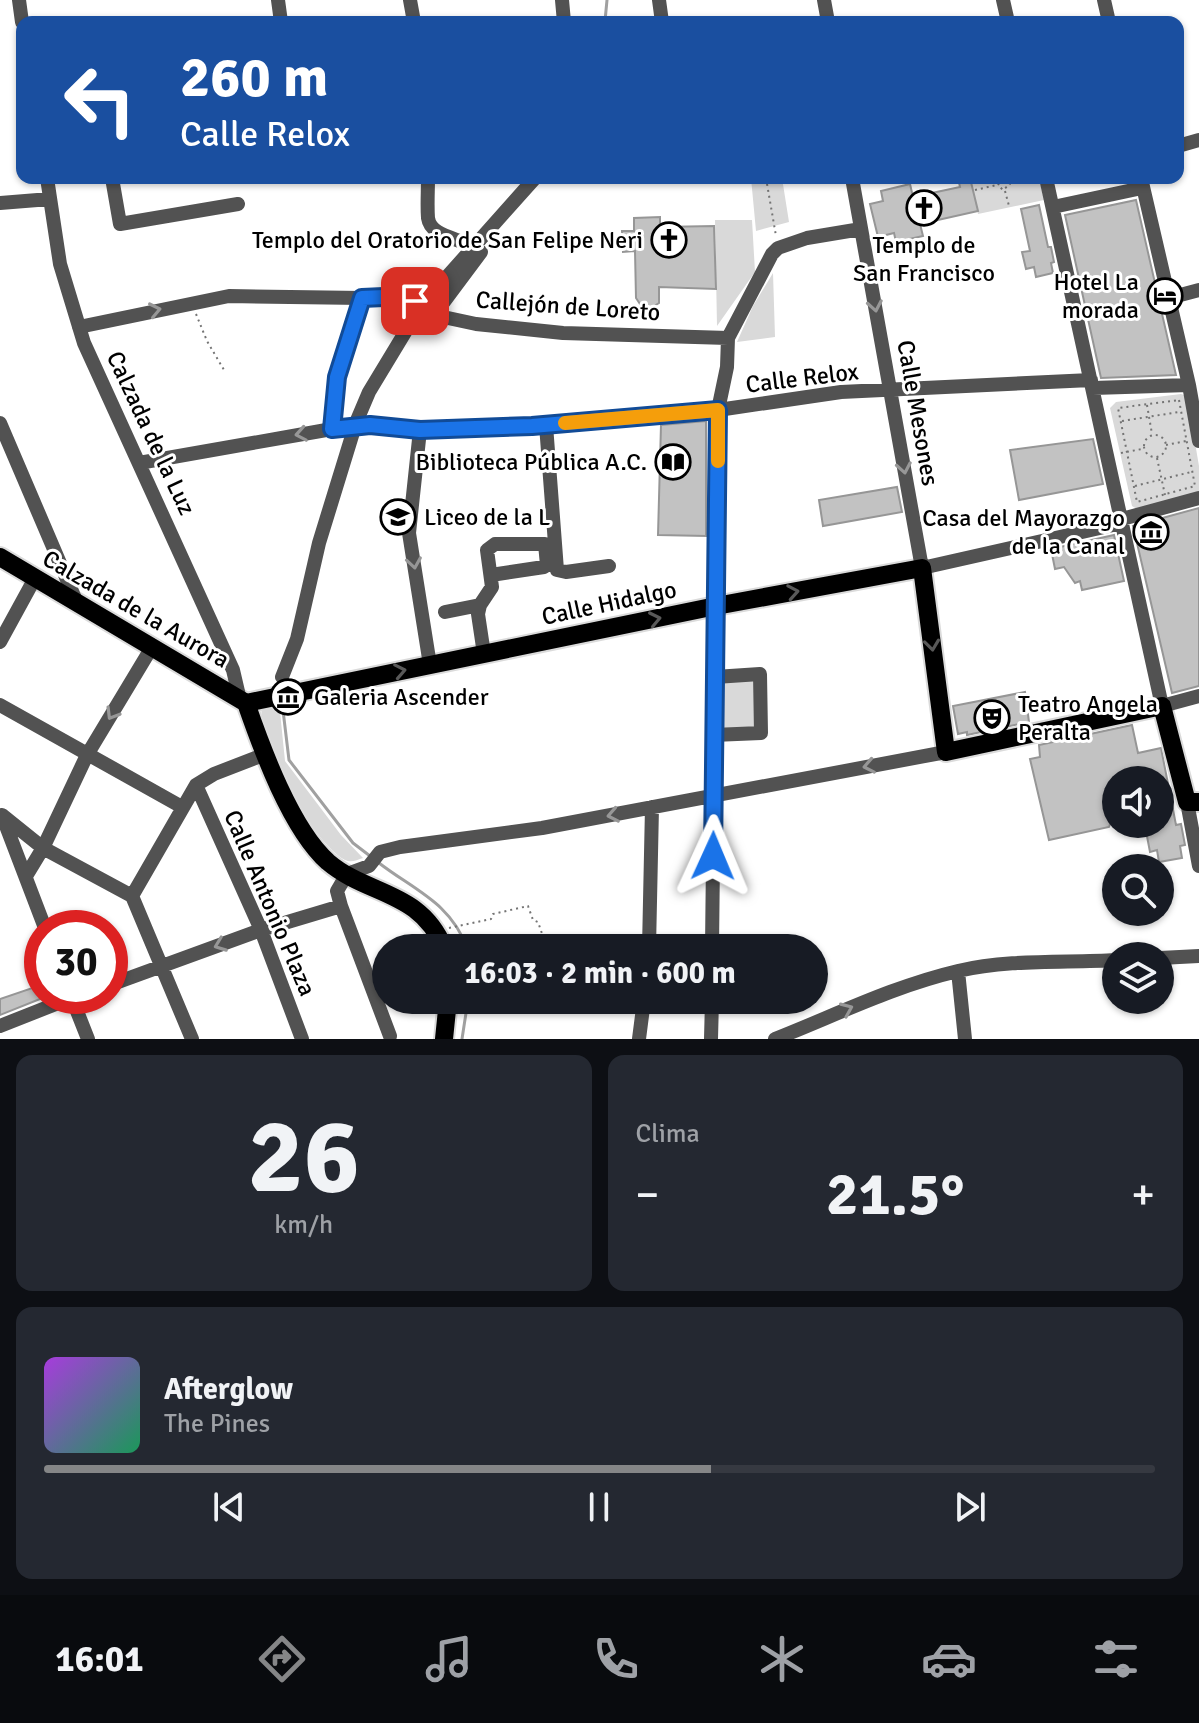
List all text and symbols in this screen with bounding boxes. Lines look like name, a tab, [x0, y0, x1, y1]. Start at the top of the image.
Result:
text: 260 m	[180, 43, 328, 112]
icon: left	[48, 48, 152, 152]
text: Calle Relox	[180, 112, 350, 157]
church icon: Templo de San Francisco	[905, 189, 943, 227]
church icon: Templo del Oratorio de San Felipe Neri	[650, 221, 688, 259]
place label: Templo del Oratorio de San Felipe Neri	[252, 225, 643, 255]
place label: Templo de San Francisco	[853, 230, 995, 288]
pin	[381, 267, 449, 335]
place label: Hotel La morada	[1054, 267, 1139, 325]
hotel icon: Hotel La morada	[1146, 277, 1184, 315]
icon: arrive	[393, 279, 437, 323]
street label: Callejón de Loreto	[475, 285, 661, 327]
one-way arrow	[865, 299, 882, 313]
one-way arrow	[148, 302, 161, 319]
street label: Calle Mesones	[890, 338, 946, 488]
street label: Calzada de la Luz	[100, 346, 202, 520]
street label: Calle Relox	[744, 356, 860, 400]
one-way arrow	[294, 425, 308, 442]
library icon: Biblioteca Pública A.C.	[654, 443, 692, 481]
place label: Biblioteca Pública A.C.	[415, 447, 647, 477]
one-way arrow	[894, 462, 911, 475]
school or university icon: Liceo de la L	[379, 498, 417, 536]
place label: Liceo de la L	[424, 502, 550, 532]
place label: Casa del Mayorazgo de la Canal	[922, 503, 1125, 561]
museum icon: Casa del Mayorazgo de la Canal	[1132, 513, 1170, 551]
street label: Calzada de la Aurora	[37, 543, 235, 675]
one-way arrow	[405, 556, 422, 570]
street label: Calle Hidalgo	[539, 574, 679, 632]
one-way arrow	[786, 584, 800, 601]
one-way arrow	[648, 611, 661, 628]
one-way arrow	[923, 639, 940, 652]
one-way arrow	[393, 663, 406, 680]
museum icon: Galeria Ascender	[269, 678, 307, 716]
place label: Galeria Ascender	[314, 682, 489, 712]
place label: Teatro Angela Peralta	[1018, 689, 1158, 747]
theatre icon: Teatro Angela Peralta	[973, 699, 1011, 737]
one-way arrow	[106, 705, 122, 720]
one-way arrow	[862, 757, 876, 774]
map controls	[1102, 766, 1174, 1014]
button: sound	[1102, 766, 1174, 838]
one-way arrow	[607, 805, 620, 822]
street label: Calle Antonio Plaza	[217, 806, 323, 1000]
position arrow	[671, 814, 755, 898]
button: search	[1102, 854, 1174, 926]
speed limit sign: 30	[24, 910, 128, 1014]
one-way arrow	[214, 935, 228, 952]
button: layers	[1102, 942, 1174, 1014]
text: 16:03 · 2 min · 600 m	[464, 955, 736, 992]
one-way arrow	[839, 1003, 853, 1019]
text: 26	[248, 1093, 360, 1221]
text: Clima	[636, 1118, 700, 1150]
text: 21.5°	[826, 1158, 964, 1232]
text: −	[636, 1168, 659, 1222]
text: +	[1131, 1168, 1155, 1222]
text: km/h	[274, 1209, 333, 1241]
text: Afterglow	[164, 1371, 293, 1408]
text: The Pines	[164, 1408, 270, 1440]
icon: previous	[207, 1485, 251, 1529]
icon: pause	[577, 1485, 621, 1529]
icon: next	[948, 1485, 992, 1529]
icon: directions	[254, 1631, 310, 1687]
icon: music	[421, 1631, 477, 1687]
icon: phone	[588, 1631, 644, 1687]
icon: climate	[754, 1631, 810, 1687]
icon: car	[921, 1631, 977, 1687]
icon: filters	[1088, 1631, 1144, 1687]
text: 16:01	[55, 1637, 144, 1682]

